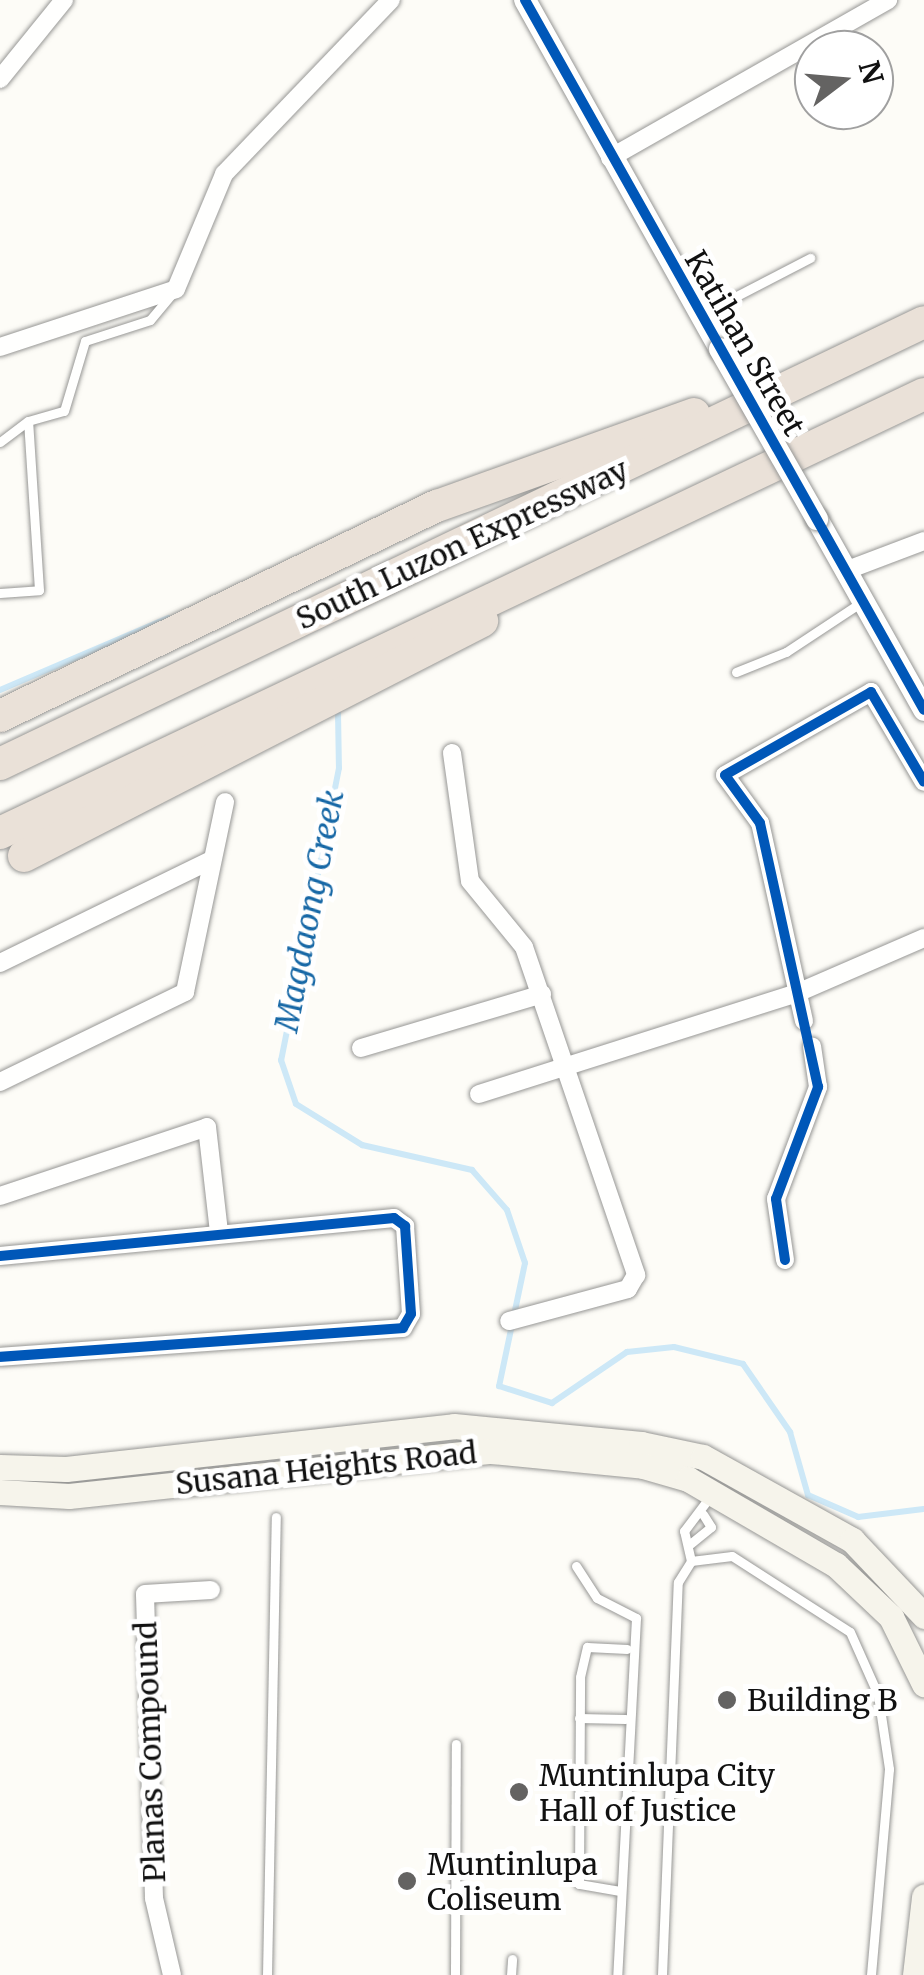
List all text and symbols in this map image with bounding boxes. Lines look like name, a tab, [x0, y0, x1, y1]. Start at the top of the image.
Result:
north arrow	[794, 30, 894, 130]
text: N	[851, 57, 891, 88]
street label: Katihan Street	[678, 244, 812, 442]
street label: South Luzon Expressway	[290, 451, 634, 637]
water label: Magdaong Creek	[268, 787, 352, 1035]
street label: Susana Heights Road	[174, 1434, 478, 1502]
street label: Planas Compound	[127, 1621, 173, 1883]
place label: Building B	[747, 1682, 897, 1718]
marker: Building B	[716, 1689, 738, 1711]
place label: Muntinlupa City Hall of Justice	[539, 1757, 775, 1828]
marker: Muntinlupa City Hall of Justice	[508, 1781, 530, 1803]
place label: Muntinlupa Coliseum	[427, 1846, 598, 1916]
marker: Muntinlupa Coliseum	[396, 1870, 418, 1892]

